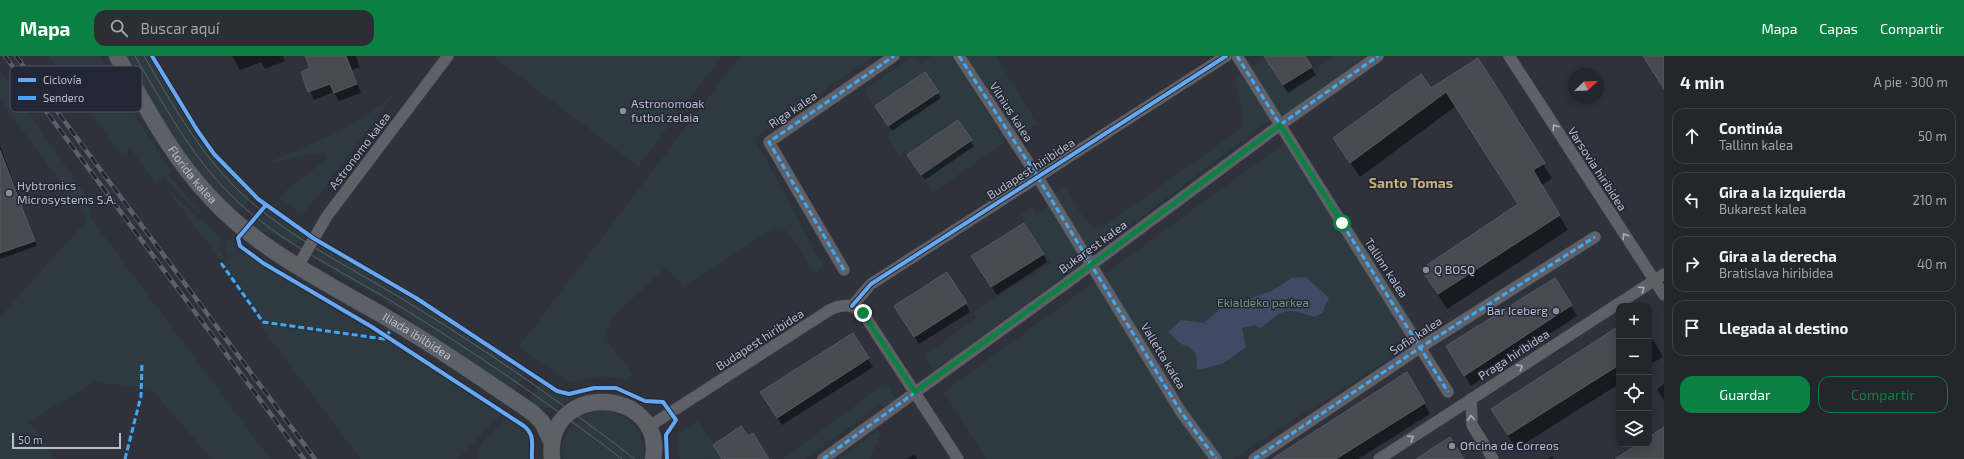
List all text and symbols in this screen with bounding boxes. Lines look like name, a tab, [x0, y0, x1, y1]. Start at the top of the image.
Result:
search box	[94, 10, 374, 46]
text: Mapa	[20, 17, 70, 40]
icon: search	[108, 17, 130, 39]
text: Buscar aquí	[140, 19, 220, 37]
text: Mapa	[1762, 20, 1797, 37]
text: Capas	[1819, 20, 1858, 37]
text: Compartir	[1880, 20, 1944, 37]
legend	[10, 66, 142, 112]
north arrow	[1568, 68, 1604, 104]
text: 4 min	[1680, 72, 1724, 92]
text: Ciclovía	[43, 73, 81, 86]
text: A pie · 300 m	[1874, 74, 1948, 90]
street label: Vilnius kalea	[987, 79, 1036, 144]
street label: Riga kalea	[765, 88, 819, 131]
text: Sendero	[43, 91, 84, 104]
place label: Astronomoak futbol zelaia	[631, 96, 704, 124]
marker: Astronomoak futbol zelaia	[618, 106, 628, 116]
street label: Astronomo kalea	[326, 109, 393, 192]
text: Continúa	[1719, 119, 1782, 137]
one-way arrow	[1552, 124, 1560, 131]
street label: Varsovia hiribidea	[1565, 124, 1630, 213]
icon: ahead	[1681, 125, 1703, 147]
text: 50 m	[1918, 128, 1947, 144]
street label: Budapest hiribidea	[984, 135, 1077, 202]
text: Tallinn kalea	[1719, 137, 1793, 153]
street label: Florida kalea	[166, 143, 220, 206]
district label: Santo Tomas	[1369, 174, 1453, 191]
place label: Hybtronics Microsystems S.A.	[17, 178, 116, 206]
text: Gira a la izquierda	[1719, 183, 1846, 201]
marker: Hybtronics Microsystems S.A.	[4, 188, 14, 198]
icon: left	[1681, 189, 1703, 211]
text: 210 m	[1912, 192, 1947, 208]
text: Bukarest kalea	[1719, 201, 1806, 217]
route start	[1333, 214, 1351, 232]
street label: Bukarest kalea	[1056, 217, 1129, 276]
one-way arrow	[1623, 234, 1630, 241]
street label: Tallinn kalea	[1362, 235, 1411, 300]
text: Gira a la derecha	[1719, 247, 1837, 265]
icon: right	[1681, 253, 1703, 275]
text: 40 m	[1917, 256, 1947, 272]
place label: Q BOSQ	[1434, 262, 1475, 277]
marker: Q BOSQ	[1421, 265, 1431, 275]
text: Bratislava hiribidea	[1719, 265, 1833, 281]
one-way arrow	[1638, 286, 1645, 294]
park label: Ekialdeko parkea	[1217, 295, 1309, 309]
place label: Bar Iceberg	[1487, 303, 1548, 317]
map controls	[1616, 303, 1652, 447]
button: +	[1616, 303, 1652, 339]
route end	[854, 304, 872, 322]
street label: Budapest hiribidea	[713, 306, 806, 373]
marker: Bar Iceberg	[1551, 306, 1561, 316]
street label: Iliada ibilbidea	[381, 309, 455, 362]
street label: Sofia kalea	[1387, 313, 1444, 357]
icon: arrive	[1681, 317, 1703, 339]
text: Llegada al destino	[1719, 319, 1848, 337]
street label: Valletta kalea	[1139, 320, 1189, 391]
street label: Praga hiribidea	[1475, 326, 1552, 382]
button: −	[1616, 339, 1652, 375]
one-way arrow	[1516, 365, 1523, 372]
button: locate	[1616, 375, 1652, 411]
button: Guardar	[1680, 376, 1810, 413]
button: Compartir	[1818, 376, 1948, 413]
button: layers	[1616, 411, 1652, 447]
one-way arrow	[1467, 415, 1476, 421]
scale bar	[12, 431, 121, 450]
text: 50 m	[18, 433, 43, 446]
one-way arrow	[1407, 435, 1414, 442]
place label: Oficina de Correos	[1460, 438, 1559, 452]
marker: Oficina de Correos	[1447, 441, 1457, 451]

